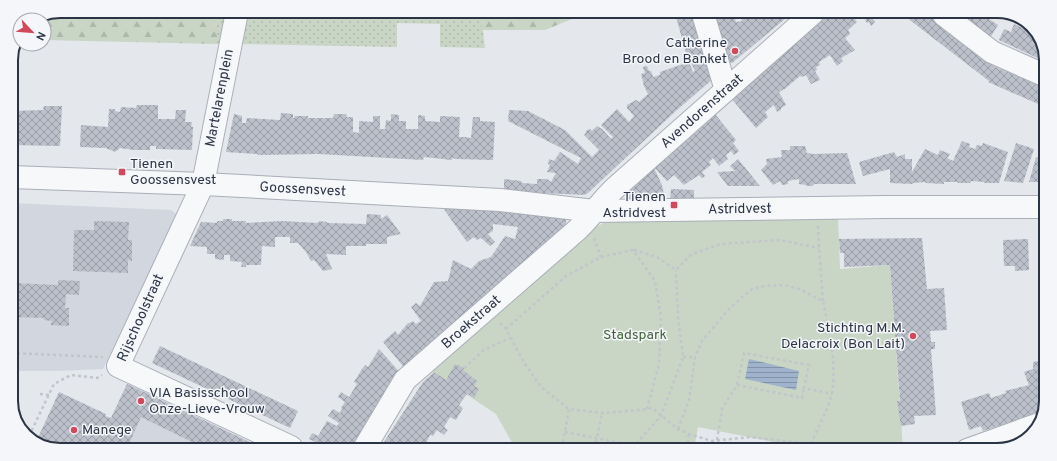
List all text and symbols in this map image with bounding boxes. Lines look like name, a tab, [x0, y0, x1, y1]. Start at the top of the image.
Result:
north arrow	[12, 12, 52, 52]
text: N	[32, 29, 48, 43]
place label: Catherine Brood en Banket	[622, 35, 727, 68]
marker: Catherine Brood en Banket	[730, 46, 740, 56]
street label: Martelarenplein	[202, 48, 238, 148]
street label: Avendorenstraat	[657, 70, 747, 152]
place label: Tienen Goossensvest	[130, 156, 216, 189]
marker: Tienen Goossensvest	[117, 167, 127, 177]
street label: Goossensvest	[259, 179, 346, 200]
place label: Tienen Astridvest	[602, 189, 666, 222]
marker: Tienen Astridvest	[669, 200, 679, 210]
street label: Astridvest	[708, 200, 772, 218]
street label: Rijschoolstraat	[114, 272, 168, 364]
street label: Broekstraat	[438, 292, 505, 353]
place label: Stichting M.M. Delacroix (Bon Lait)	[781, 320, 905, 353]
park label: Stadspark	[603, 327, 667, 344]
marker: Stichting M.M. Delacroix (Bon Lait)	[908, 331, 918, 341]
place label: VIA Basisschool Onze-Lieve-Vrouw	[149, 385, 265, 418]
marker: VIA Basisschool Onze-Lieve-Vrouw	[136, 396, 146, 406]
place label: Manege	[82, 422, 132, 439]
marker: Manege	[69, 425, 79, 435]

